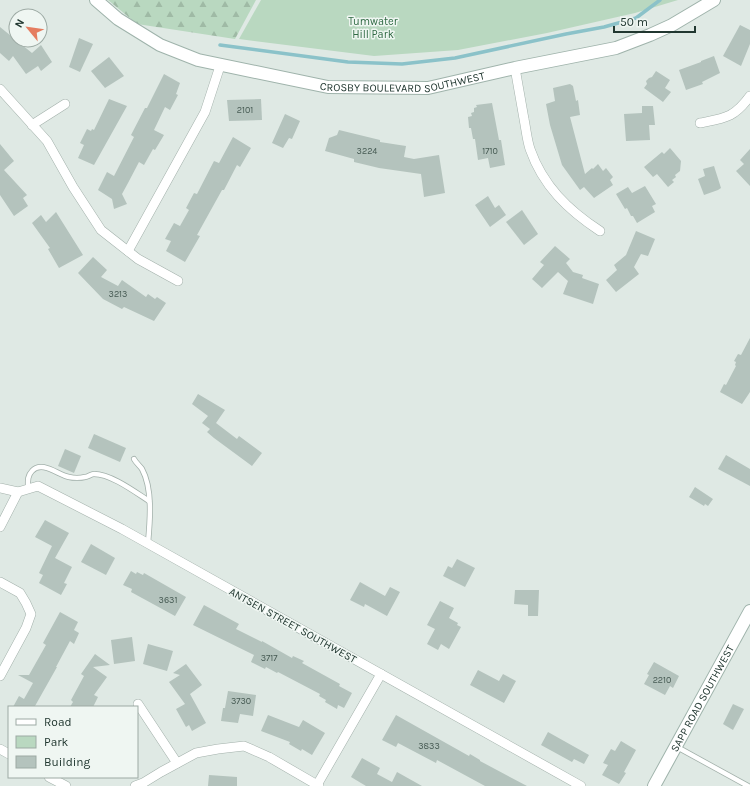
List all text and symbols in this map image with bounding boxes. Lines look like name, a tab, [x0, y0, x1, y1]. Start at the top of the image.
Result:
north arrow	[8, 8, 48, 48]
scale bar	[614, 8, 695, 34]
park label: Tumwater Hill Park	[348, 15, 398, 41]
text: 50 m	[620, 15, 648, 29]
text: N	[12, 17, 27, 30]
street label: CROSBY BOULEVARD SOUTHWEST	[319, 69, 487, 95]
house number: 2101	[237, 105, 253, 115]
house number: 3224	[357, 146, 377, 156]
house number: 1710	[482, 146, 498, 156]
house number: 3213	[109, 289, 127, 299]
street label: ANTSEN STREET SOUTHWEST	[227, 585, 359, 666]
house number: 3631	[159, 595, 177, 605]
street label: SAPP ROAD SOUTHWEST	[668, 642, 737, 754]
house number: 3717	[261, 653, 278, 663]
house number: 2210	[653, 675, 671, 685]
house number: 3730	[231, 696, 251, 706]
legend	[8, 706, 138, 778]
text: Road	[44, 715, 72, 729]
text: Park	[44, 735, 69, 749]
house number: 3833	[418, 741, 440, 751]
text: Building	[44, 755, 91, 769]

